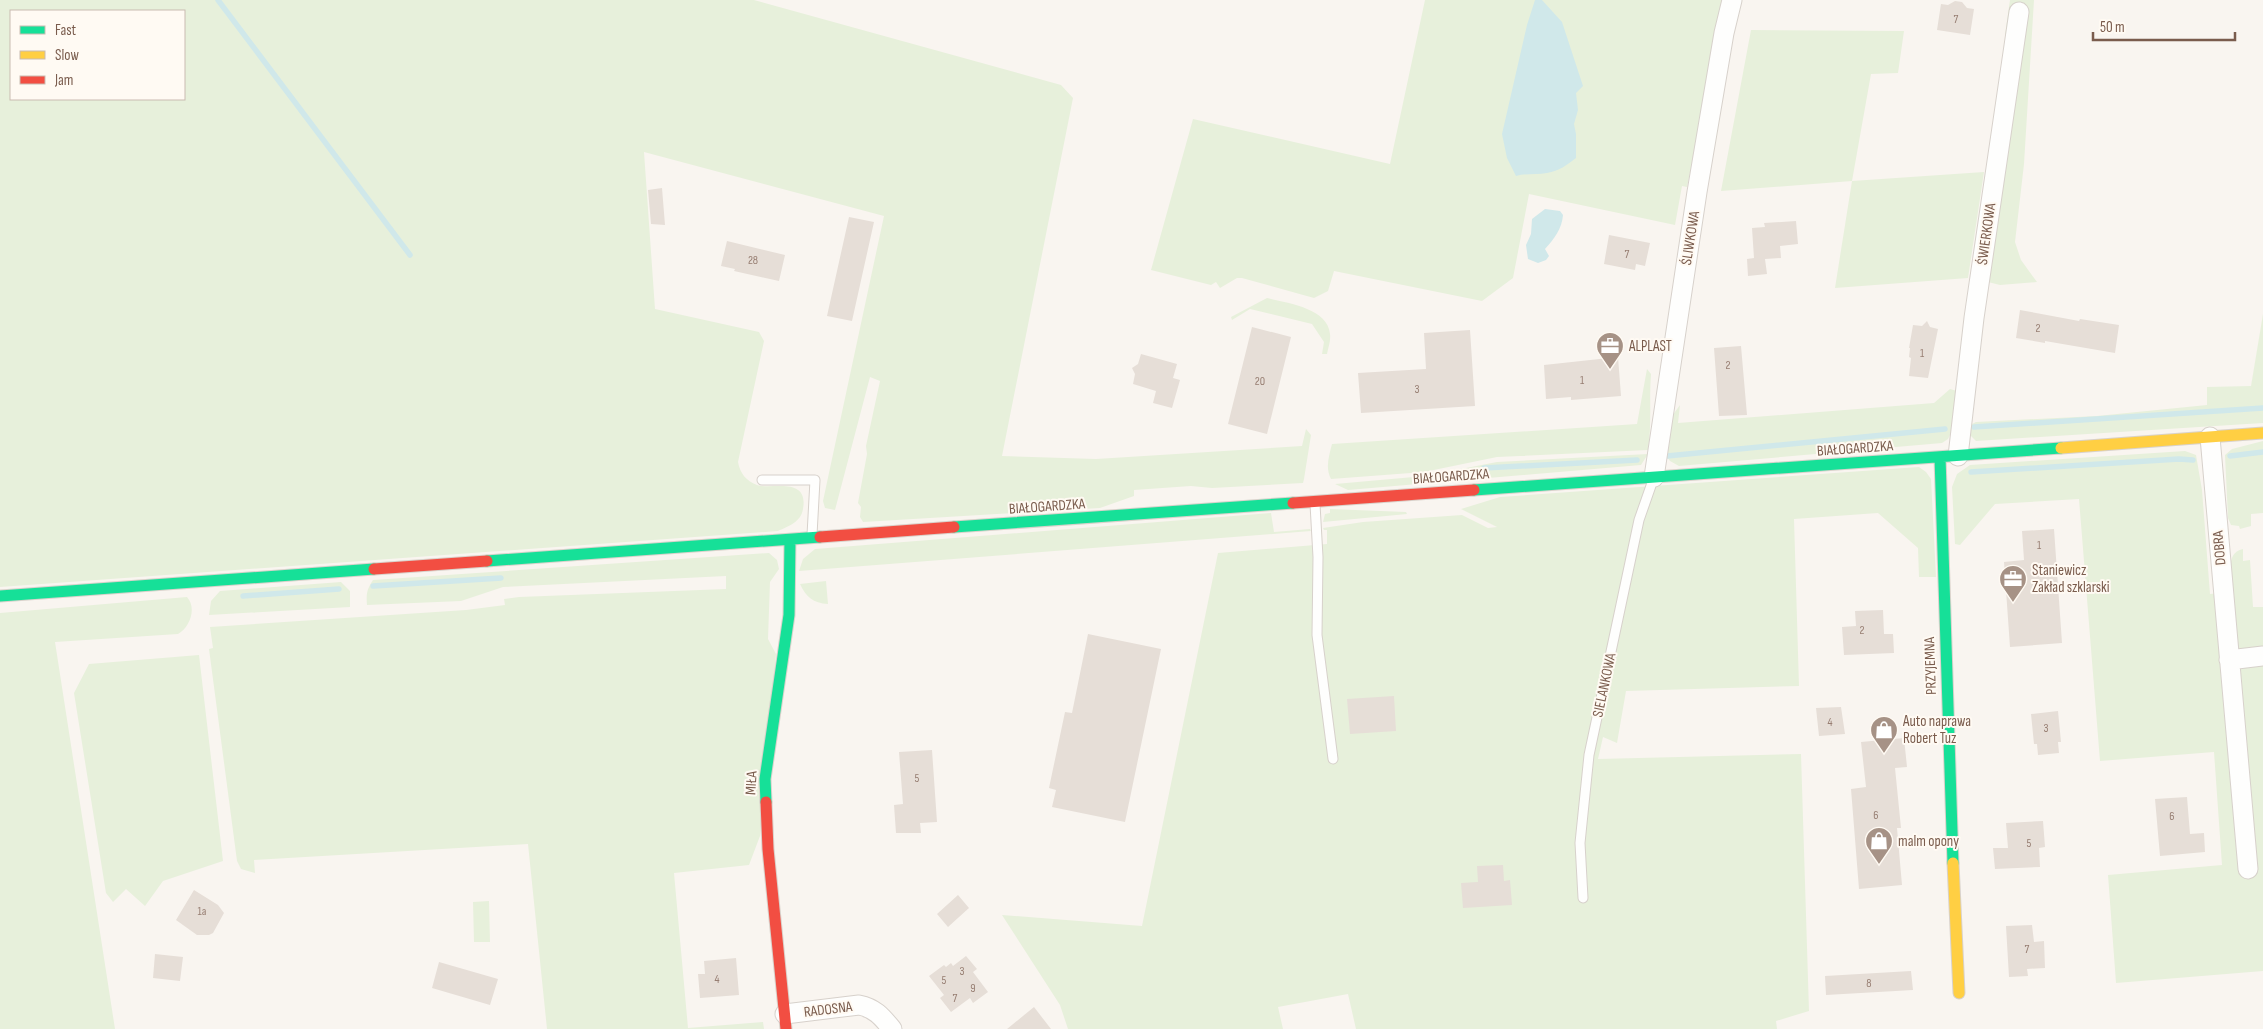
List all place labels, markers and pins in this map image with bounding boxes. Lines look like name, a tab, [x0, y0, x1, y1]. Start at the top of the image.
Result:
office icon: ALPLAST	[1595, 331, 1625, 370]
place label: ALPLAST	[1628, 337, 1672, 356]
place label: Staniewicz Zakład szklarski	[2032, 561, 2110, 597]
office icon: Staniewicz Zakład szklarski	[1998, 564, 2028, 603]
place label: Auto naprawa Robert Tuz	[1902, 712, 1971, 748]
shop icon: Auto naprawa Robert Tuz	[1869, 715, 1899, 754]
shop icon: malm opony	[1864, 826, 1894, 865]
place label: malm opony	[1898, 832, 1959, 851]

